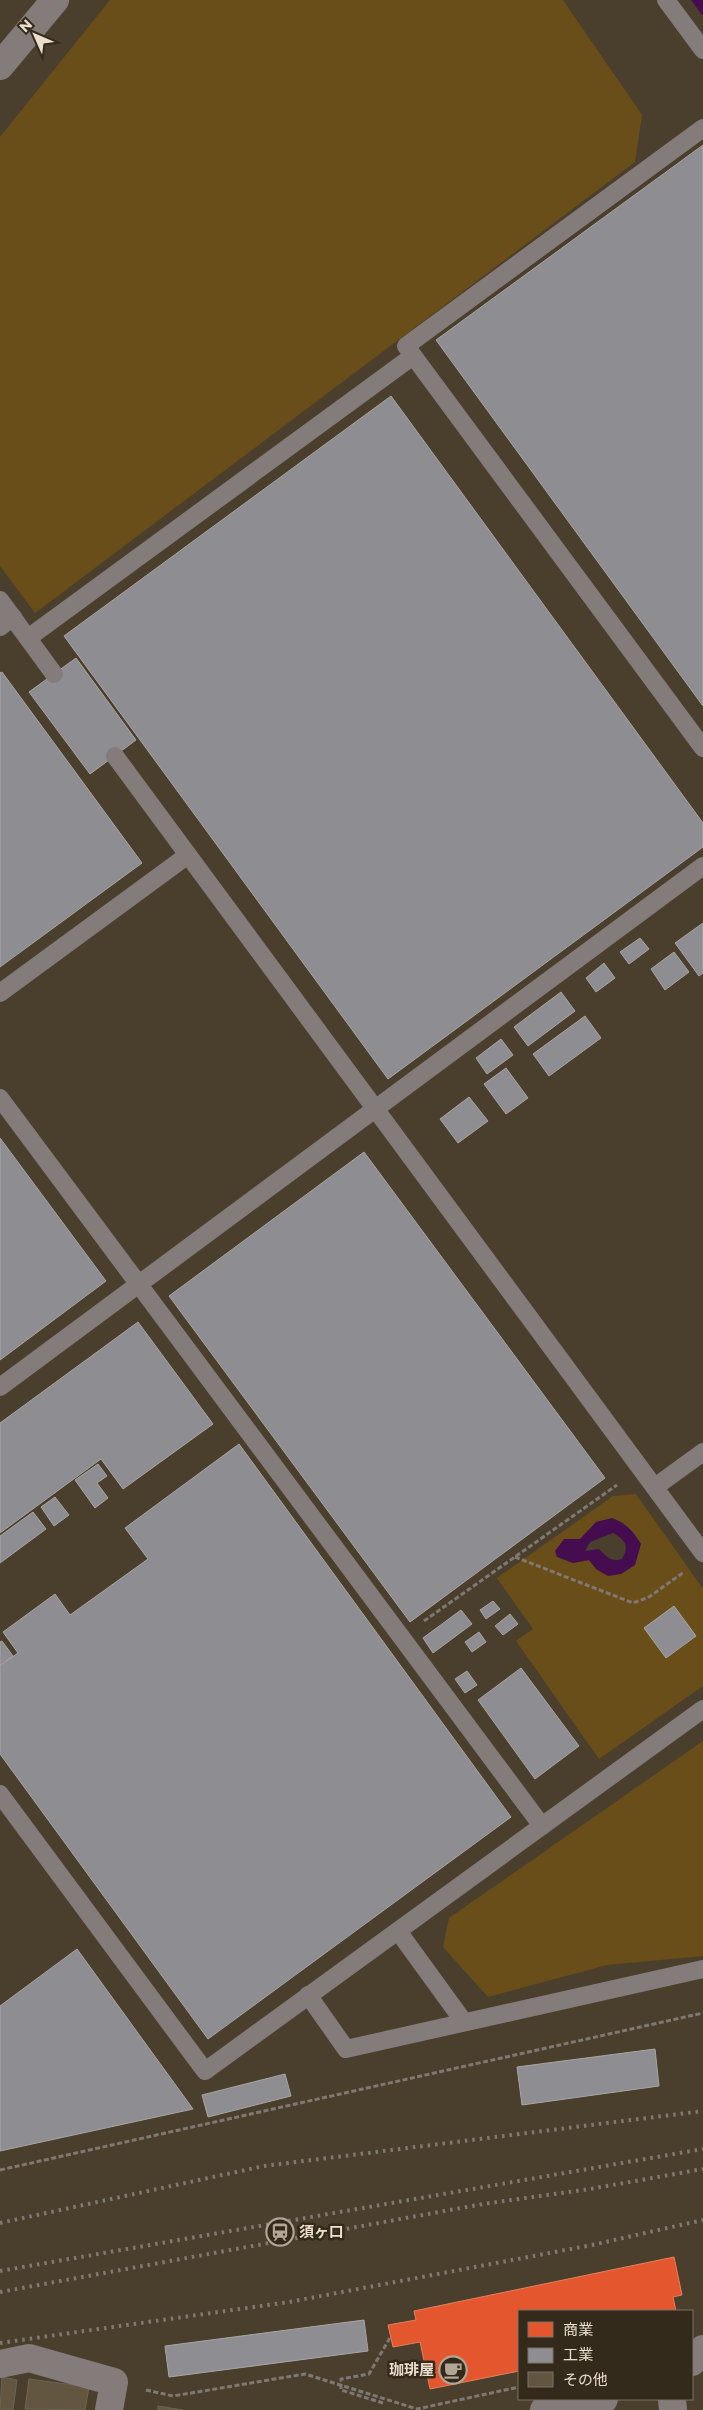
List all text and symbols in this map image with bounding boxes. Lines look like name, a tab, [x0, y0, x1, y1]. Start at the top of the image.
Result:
north arrow	[10, 10, 60, 60]
text: N	[15, 15, 36, 36]
station icon: 須ヶ口	[265, 2217, 295, 2247]
place label: 須ヶ口	[299, 2222, 344, 2241]
legend	[518, 2310, 693, 2400]
text: 商業	[563, 2320, 593, 2339]
text: 工業	[563, 2345, 593, 2364]
cafe icon: 珈琲屋	[438, 2355, 468, 2385]
place label: 珈琲屋	[389, 2360, 434, 2379]
text: その他	[563, 2370, 608, 2389]

